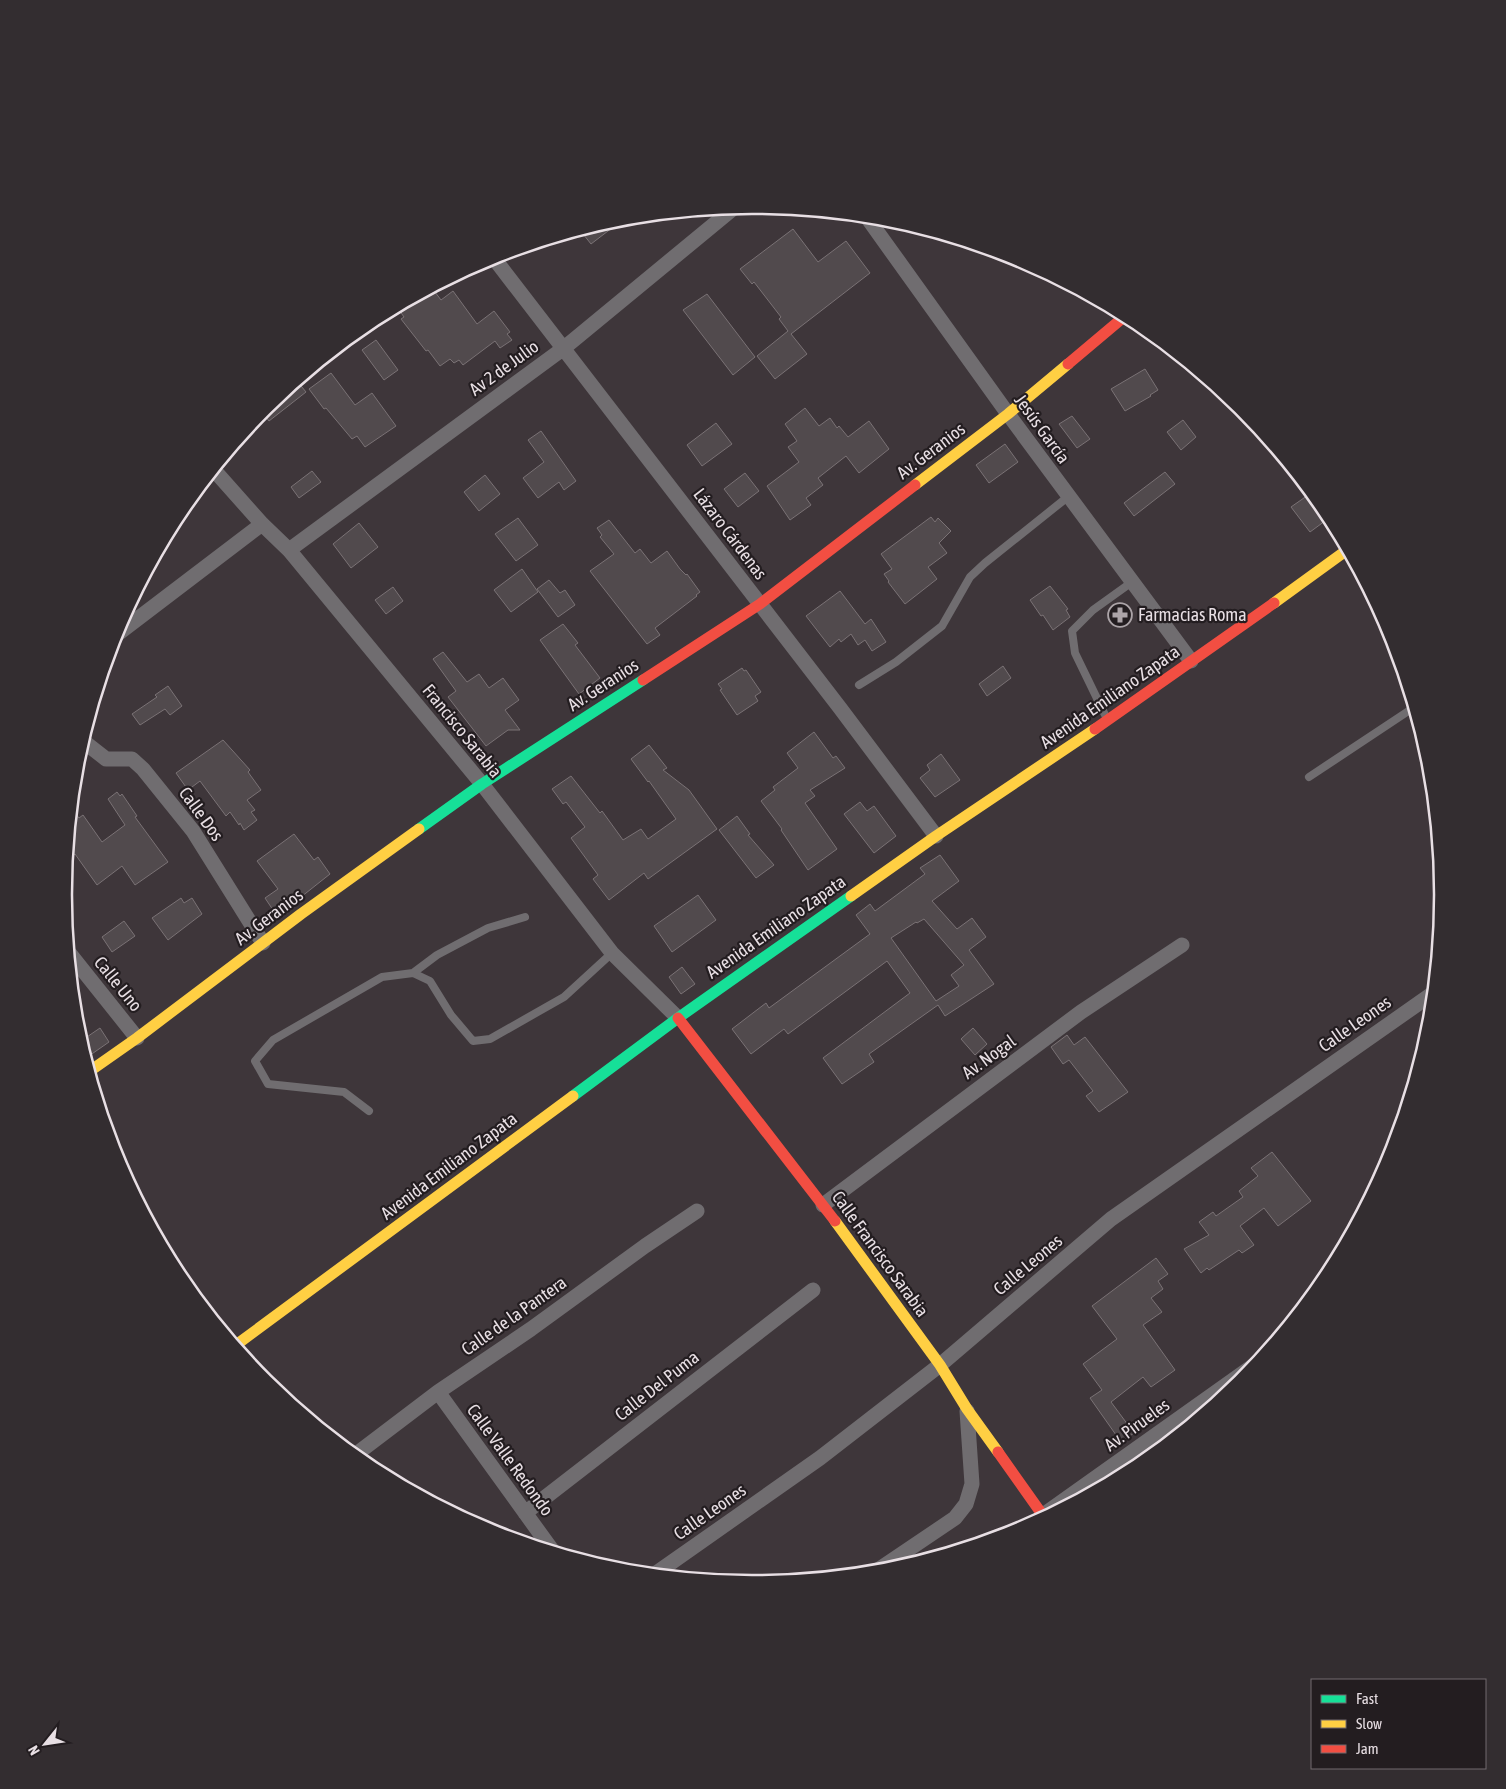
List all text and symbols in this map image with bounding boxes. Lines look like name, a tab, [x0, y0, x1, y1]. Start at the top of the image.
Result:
street label: Av 2 de Julio	[465, 335, 542, 400]
street label: Jesús García	[1010, 390, 1074, 467]
street label: Av. Geranios	[892, 418, 969, 483]
street label: Lázaro Cárdenas	[689, 484, 771, 583]
pharmacy icon: Farmacias Roma	[1107, 602, 1133, 628]
place label: Farmacias Roma	[1138, 604, 1247, 625]
street label: Avenida Emiliano Zapata	[1036, 641, 1183, 753]
street label: Av. Geranios	[563, 654, 642, 715]
street label: Francisco Sarabia	[418, 680, 506, 782]
street label: Calle Dos	[175, 783, 228, 845]
street label: Avenida Emiliano Zapata	[702, 871, 849, 983]
street label: Av. Geranios	[230, 884, 307, 949]
street label: Calle Uno	[90, 952, 147, 1015]
street label: Calle Leones	[1315, 991, 1395, 1056]
street label: Av. Nogal	[958, 1030, 1020, 1083]
street label: Avenida Emiliano Zapata	[376, 1108, 521, 1224]
street label: Calle Francisco Sarabia	[828, 1187, 933, 1321]
street label: Calle Leones	[989, 1230, 1066, 1299]
street label: Calle de la Pantera	[457, 1272, 570, 1360]
street label: Calle Del Puma	[611, 1346, 703, 1425]
street label: Av. Pirueles	[1100, 1394, 1173, 1455]
street label: Calle Valle Redondo	[463, 1400, 558, 1520]
street label: Calle Leones	[670, 1479, 750, 1544]
legend	[1311, 1679, 1486, 1769]
text: Fast	[1356, 1690, 1378, 1707]
text: Slow	[1356, 1715, 1382, 1732]
north arrow	[20, 1719, 70, 1769]
text: Jam	[1356, 1740, 1379, 1757]
text: N	[25, 1743, 43, 1758]

